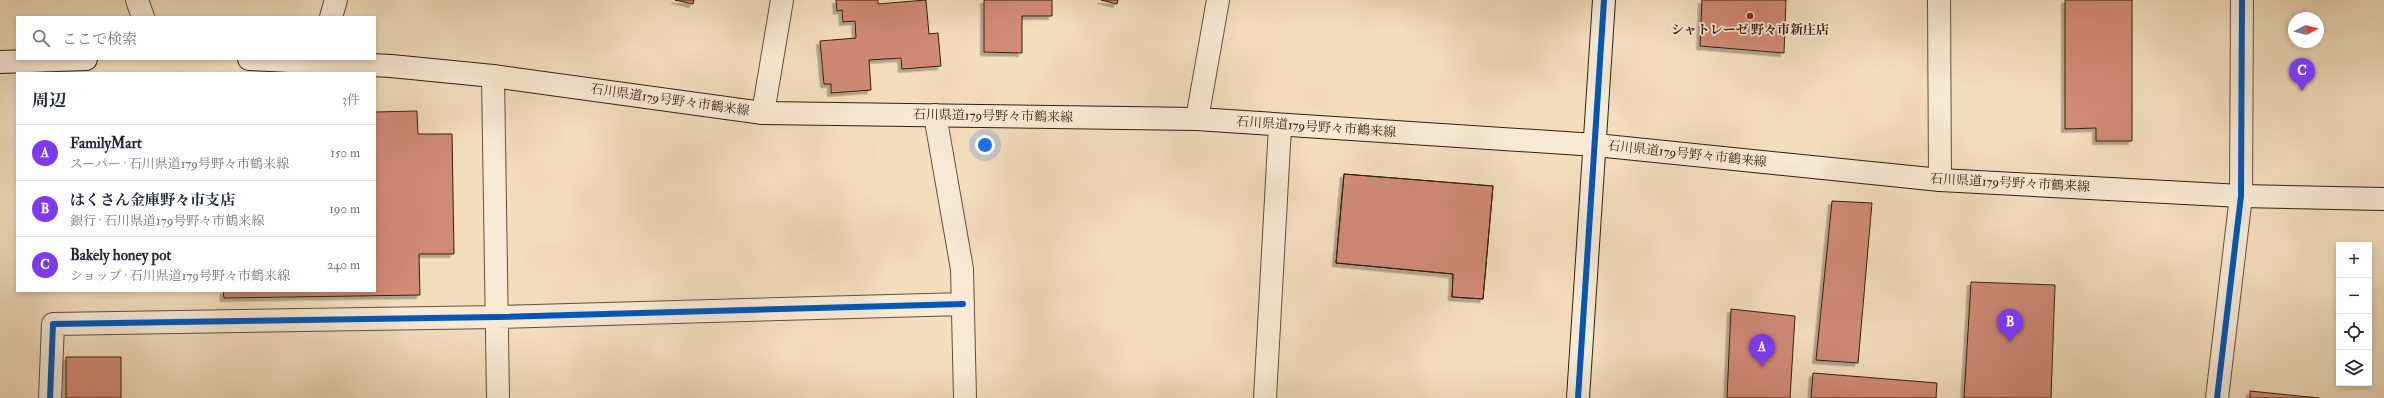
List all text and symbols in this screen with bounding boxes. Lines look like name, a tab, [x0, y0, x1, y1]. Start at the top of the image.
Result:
marker: シャトレーゼ 野々市新庄店	[1745, 11, 1755, 21]
north arrow	[2288, 12, 2324, 48]
search box	[16, 16, 376, 60]
place label: シャトレーゼ 野々市新庄店	[1671, 22, 1829, 38]
icon: search	[30, 27, 52, 49]
text: ここで検索	[62, 30, 137, 49]
pin: C	[2289, 58, 2315, 91]
street label: 石川県道179号野々市鶴来線	[590, 81, 750, 119]
text: 周辺	[32, 90, 66, 111]
text: 3件	[342, 92, 360, 108]
street label: 石川県道179号野々市鶴来線	[913, 107, 1073, 125]
street label: 石川県道179号野々市鶴来線	[1235, 113, 1397, 141]
text: FamilyMart	[70, 134, 142, 153]
your location	[975, 135, 995, 155]
street label: 石川県道179号野々市鶴来線	[1606, 138, 1768, 170]
text: A	[41, 145, 49, 161]
text: 150 m	[330, 145, 360, 161]
text: スーパー · 石川県道179号野々市鶴来線	[70, 156, 289, 172]
street label: 石川県道179号野々市鶴来線	[1930, 171, 2090, 195]
text: はくさん金庫野々市支店	[70, 191, 235, 210]
text: B	[41, 201, 49, 217]
text: 190 m	[329, 201, 360, 217]
text: 銀行 · 石川県道179号野々市鶴来線	[70, 213, 264, 229]
map controls	[2336, 242, 2372, 386]
button: +	[2336, 242, 2372, 278]
text: Bakely honey pot	[70, 246, 171, 265]
text: C	[40, 257, 50, 273]
text: 240 m	[327, 257, 360, 273]
text: ショップ · 石川県道179号野々市鶴来線	[70, 268, 290, 284]
button: −	[2336, 278, 2372, 314]
pin: B	[1997, 309, 2023, 342]
button: locate	[2336, 314, 2372, 350]
pin: A	[1749, 334, 1775, 367]
button: layers	[2336, 350, 2372, 386]

